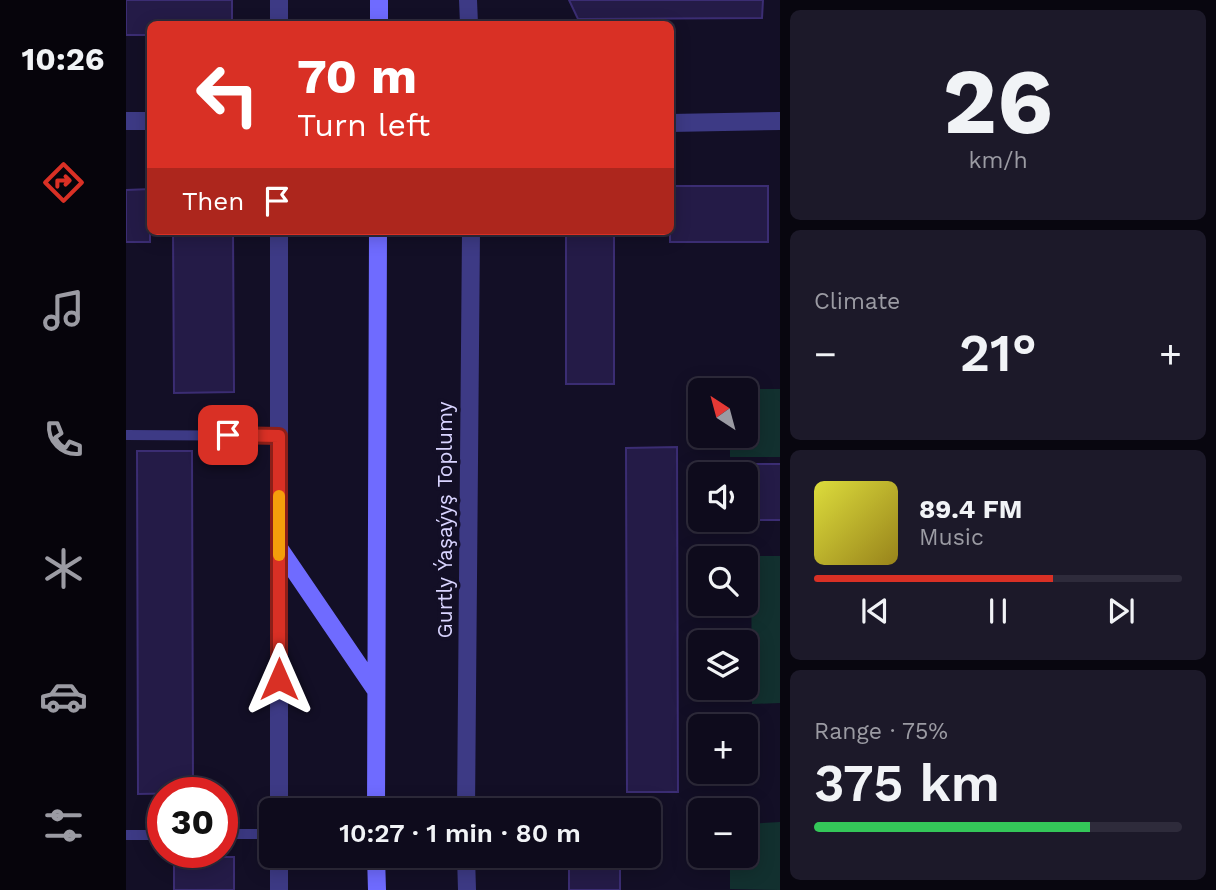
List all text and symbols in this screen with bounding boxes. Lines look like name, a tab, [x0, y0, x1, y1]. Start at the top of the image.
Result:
text: 10:26	[22, 40, 104, 78]
text: 70 m	[297, 47, 417, 105]
text: 26	[943, 48, 1053, 155]
icon: left	[182, 49, 273, 140]
text: Turn left	[297, 106, 430, 144]
text: km/h	[968, 147, 1028, 174]
icon: directions	[39, 158, 88, 207]
icon: arrive	[258, 182, 296, 220]
text: Then	[182, 186, 244, 216]
icon: music	[39, 286, 88, 335]
text: Climate	[814, 288, 900, 315]
text: 21°	[959, 323, 1037, 384]
text: −	[814, 332, 837, 376]
text: +	[1159, 332, 1182, 376]
north arrow	[688, 378, 758, 448]
map controls	[688, 378, 758, 868]
street label: Gurtly Ýaşaýyş Toplumy	[432, 401, 457, 638]
pin	[198, 405, 258, 465]
icon: phone	[39, 415, 88, 464]
icon: arrive	[209, 416, 247, 454]
button: sound	[688, 462, 758, 532]
text: 89.4 FM	[919, 494, 1022, 524]
text: Music	[919, 524, 984, 551]
icon: climate	[39, 544, 88, 593]
button: search	[688, 546, 758, 616]
icon: previous	[856, 592, 894, 630]
icon: pause	[979, 592, 1017, 630]
icon: next	[1102, 592, 1140, 630]
button: layers	[688, 630, 758, 700]
position arrow	[242, 642, 316, 716]
icon: car	[39, 672, 88, 721]
button: +	[688, 714, 758, 784]
text: Range · 75%	[814, 718, 948, 745]
text: 375 km	[814, 753, 1000, 814]
speed limit sign: 30	[147, 777, 238, 868]
button: −	[688, 798, 758, 868]
icon: filters	[39, 801, 88, 850]
text: 10:27 · 1 min · 80 m	[339, 818, 581, 848]

